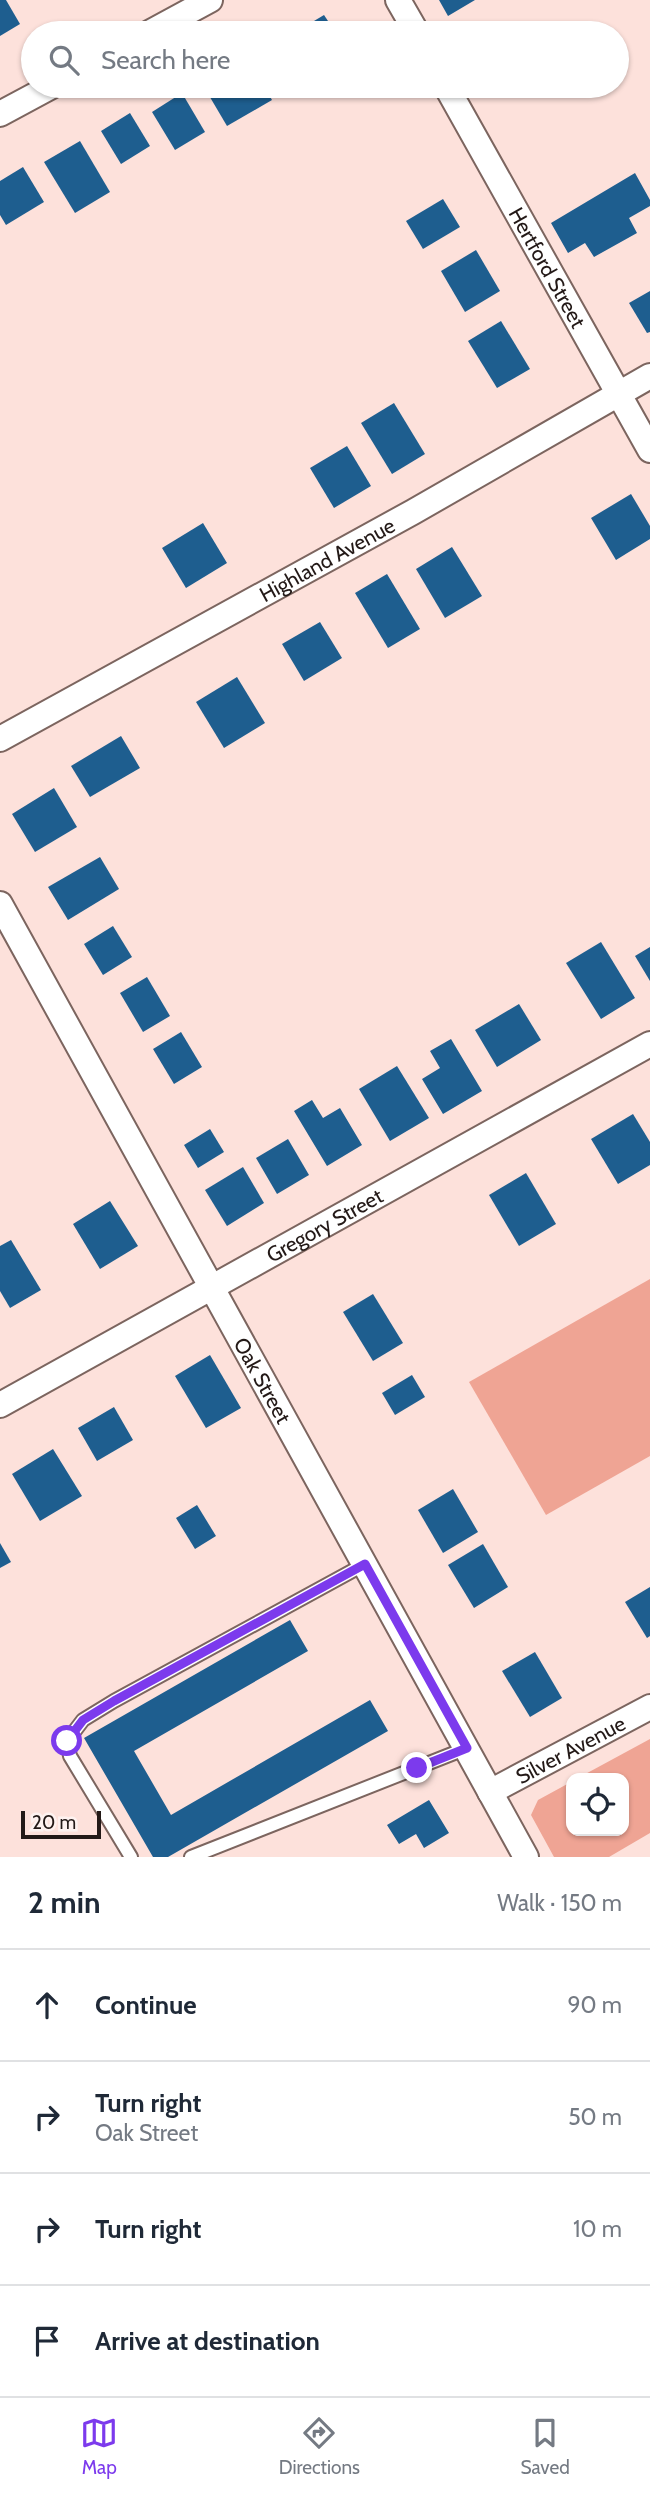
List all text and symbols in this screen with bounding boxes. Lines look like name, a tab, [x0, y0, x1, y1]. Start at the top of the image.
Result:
search box	[21, 21, 629, 98]
icon: search	[45, 41, 83, 79]
text: Search here	[101, 44, 230, 76]
street label: Hertford Street	[504, 203, 591, 332]
street label: Highland Avenue	[255, 512, 399, 607]
street label: Gregory Street	[262, 1183, 387, 1267]
street label: Oak Street	[229, 1333, 297, 1428]
street label: Silver Avenue	[511, 1710, 630, 1789]
route start	[51, 1725, 82, 1756]
route end	[401, 1752, 432, 1783]
map controls	[566, 1773, 629, 1836]
button: locate	[566, 1773, 629, 1836]
scale bar	[21, 1808, 102, 1840]
text: 20 m	[32, 1811, 76, 1834]
text: 2 min	[28, 1884, 100, 1921]
text: Walk · 150 m	[497, 1889, 622, 1917]
icon: ahead	[28, 1986, 66, 2024]
text: Continue	[95, 1989, 197, 2021]
text: 90 m	[568, 1991, 622, 2019]
text: Turn right	[95, 2087, 201, 2119]
icon: right	[28, 2098, 66, 2136]
text: 50 m	[568, 2103, 622, 2131]
text: Oak Street	[95, 2119, 198, 2147]
icon: right	[28, 2210, 66, 2248]
text: Turn right	[95, 2213, 201, 2245]
text: 10 m	[573, 2215, 622, 2243]
icon: arrive	[28, 2322, 66, 2360]
text: Arrive at destination	[95, 2325, 320, 2357]
tab: Map	[80, 2414, 118, 2479]
tab: Directions	[279, 2414, 360, 2479]
tab: Saved	[520, 2414, 570, 2479]

